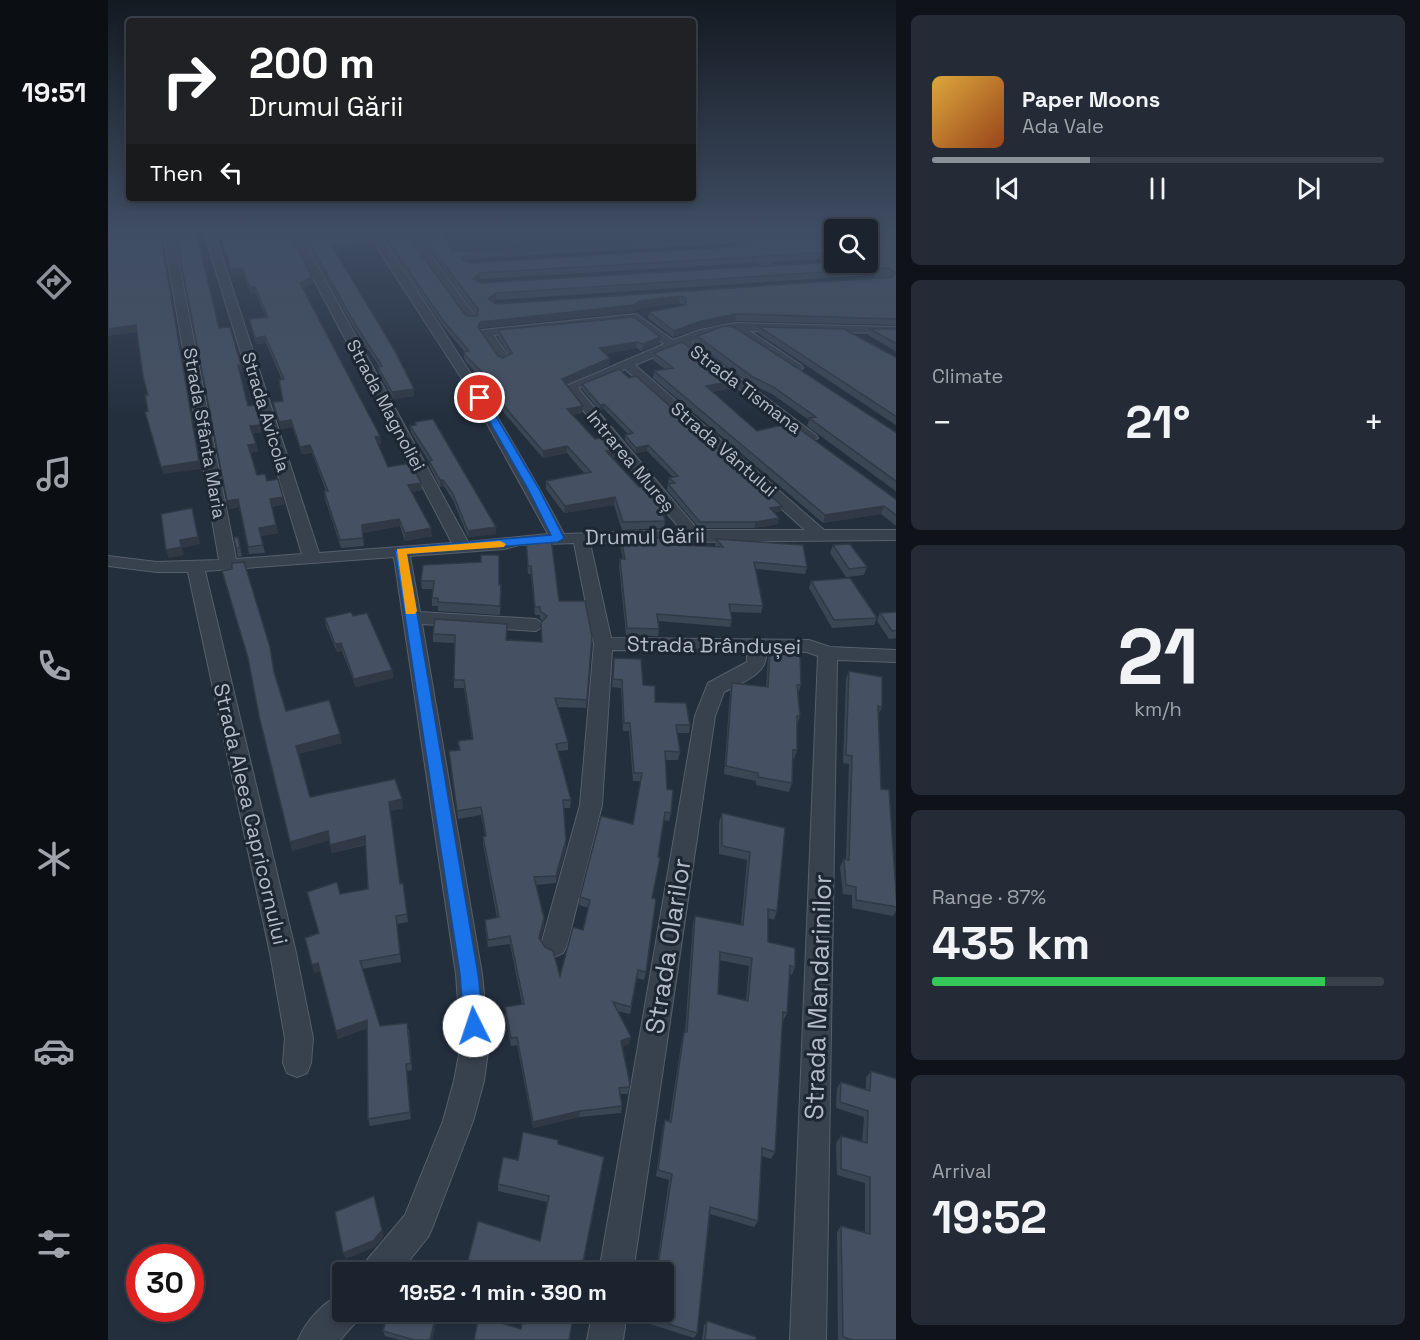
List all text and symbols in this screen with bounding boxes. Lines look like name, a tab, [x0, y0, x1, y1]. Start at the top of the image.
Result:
text: 200 m	[249, 37, 375, 90]
icon: right	[150, 42, 228, 120]
text: 19:51	[22, 75, 86, 110]
text: Paper Moons	[1022, 85, 1160, 113]
text: Drumul Gării	[249, 89, 403, 124]
text: Ada Vale	[1022, 113, 1104, 139]
icon: left	[215, 156, 248, 189]
text: Then	[150, 159, 203, 187]
icon: previous	[991, 172, 1024, 205]
icon: pause	[1141, 172, 1174, 205]
icon: next	[1292, 172, 1325, 205]
map controls	[824, 219, 878, 273]
button: search	[824, 219, 878, 273]
icon: directions	[33, 261, 75, 303]
street label: Strada Magnoliei	[342, 335, 430, 475]
street label: Strada Tismana	[686, 340, 806, 438]
street label: Strada Sfânta Maria	[179, 346, 231, 520]
street label: Strada Avicola	[237, 349, 295, 475]
text: Climate	[932, 363, 1003, 389]
pin	[454, 372, 505, 423]
icon: arrive	[463, 381, 496, 414]
text: 21°	[1126, 394, 1190, 451]
street label: Strada Vântului	[666, 397, 782, 501]
text: −	[932, 402, 952, 444]
text: +	[1364, 402, 1384, 444]
street label: Intrarea Mureș	[582, 406, 680, 516]
icon: music	[33, 453, 75, 495]
street label: Drumul Gării	[585, 521, 705, 551]
text: 21	[1117, 607, 1199, 707]
street label: Strada Brândușei	[627, 630, 801, 660]
icon: phone	[33, 645, 75, 687]
street label: Strada Aleea Capricornului	[208, 681, 294, 947]
text: km/h	[1134, 696, 1182, 722]
icon: climate	[33, 838, 75, 880]
street label: Strada Olarilor	[637, 856, 699, 1036]
street label: Strada Mandarinilor	[797, 873, 839, 1121]
text: Range · 87%	[932, 884, 1046, 910]
text: 435 km	[932, 915, 1090, 972]
position arrow	[442, 994, 506, 1058]
icon: car	[33, 1030, 75, 1072]
text: Arrival	[932, 1158, 991, 1184]
text: 19:52	[932, 1189, 1047, 1246]
icon: filters	[33, 1223, 75, 1265]
speed limit sign: 30	[126, 1244, 204, 1322]
text: 19:52 · 1 min · 390 m	[399, 1278, 607, 1306]

